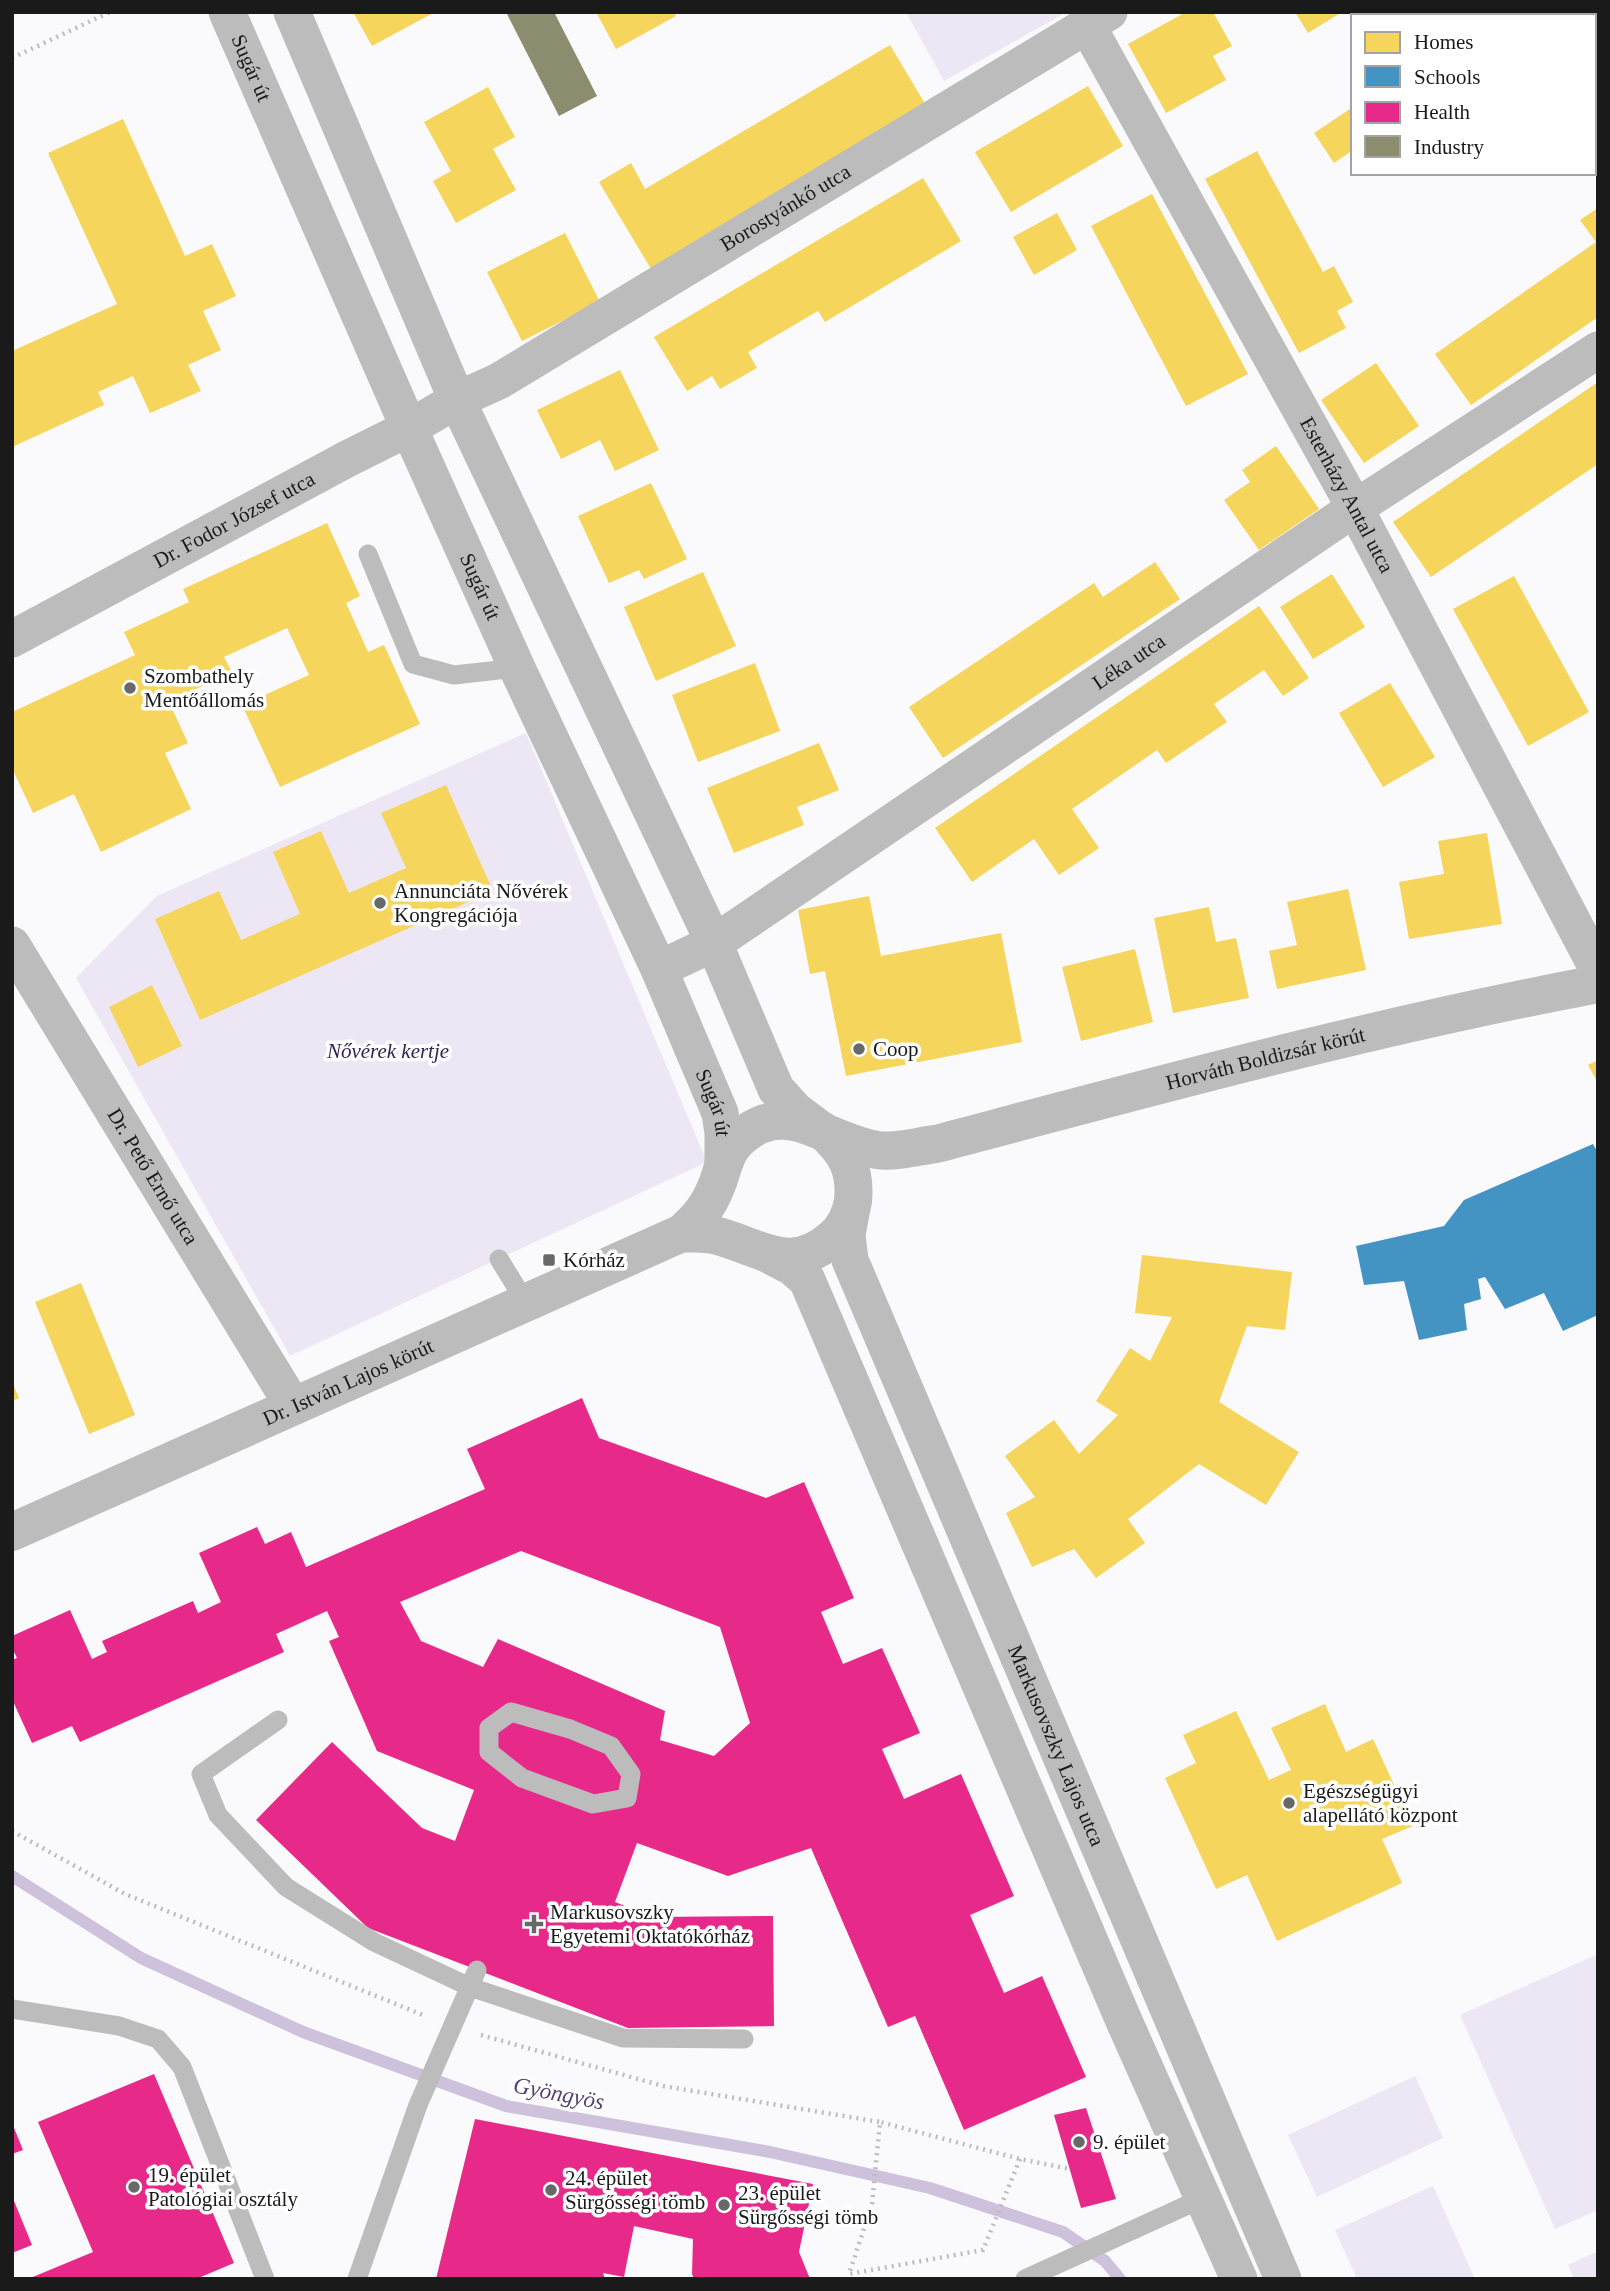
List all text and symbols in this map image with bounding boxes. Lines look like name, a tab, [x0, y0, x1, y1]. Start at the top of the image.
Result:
legend	[1351, 14, 1596, 175]
text: Homes	[1414, 30, 1474, 54]
street label: Sugár út	[226, 31, 277, 105]
text: Schools	[1414, 65, 1481, 89]
text: Health	[1414, 100, 1470, 124]
text: Industry	[1414, 135, 1484, 159]
street label: Borostyánkő utca	[716, 159, 855, 256]
street label: Esterházy Antal utca	[1295, 413, 1399, 578]
street label: Dr. Fodor József utca	[149, 466, 319, 573]
street label: Sugár út	[455, 549, 506, 624]
street label: Léka utca	[1088, 628, 1170, 695]
place label: Szombathely Mentőállomás	[144, 664, 264, 712]
marker: Szombathely Mentőállomás	[122, 680, 138, 696]
place label: Annunciáta Nővérek Kongregációja	[394, 879, 569, 927]
marker: Annunciáta Nővérek Kongregációja	[372, 895, 388, 911]
street label: Horváth Boldizsár körút	[1163, 1022, 1367, 1095]
place label: Coop	[873, 1037, 919, 1061]
park label: Nővérek kertje	[326, 1039, 449, 1063]
marker: Coop	[851, 1041, 867, 1057]
street label: Sugár út	[691, 1065, 735, 1137]
street label: Dr. Pető Ernő utca	[102, 1104, 204, 1249]
place label: Kórház	[563, 1248, 625, 1272]
marker: Kórház	[541, 1252, 557, 1268]
street label: Dr. István Lajos körút	[259, 1333, 437, 1431]
street label: Markusovszky Lajos utca	[1003, 1641, 1110, 1850]
place label: Egészségügyi alapellátó központ	[1303, 1779, 1458, 1827]
marker: Egészségügyi alapellátó központ	[1281, 1795, 1297, 1811]
place label: Markusovszky Egyetemi Oktatókórház	[550, 1900, 750, 1948]
marker: Markusovszky Egyetemi Oktatókórház	[524, 1914, 544, 1934]
water label: Gyöngyös	[511, 2072, 606, 2115]
place label: 9. épület	[1093, 2130, 1165, 2154]
marker: 9. épület	[1071, 2134, 1087, 2150]
place label: 19. épület Patológiai osztály	[148, 2163, 298, 2211]
place label: 24. épület Sürgősségi tömb	[565, 2166, 705, 2214]
marker: 19. épület Patológiai osztály	[126, 2179, 142, 2195]
place label: 23. épület Sürgősségi tömb	[738, 2181, 878, 2229]
marker: 24. épület Sürgősségi tömb	[543, 2182, 559, 2198]
marker: 23. épület Sürgősségi tömb	[716, 2197, 732, 2213]

